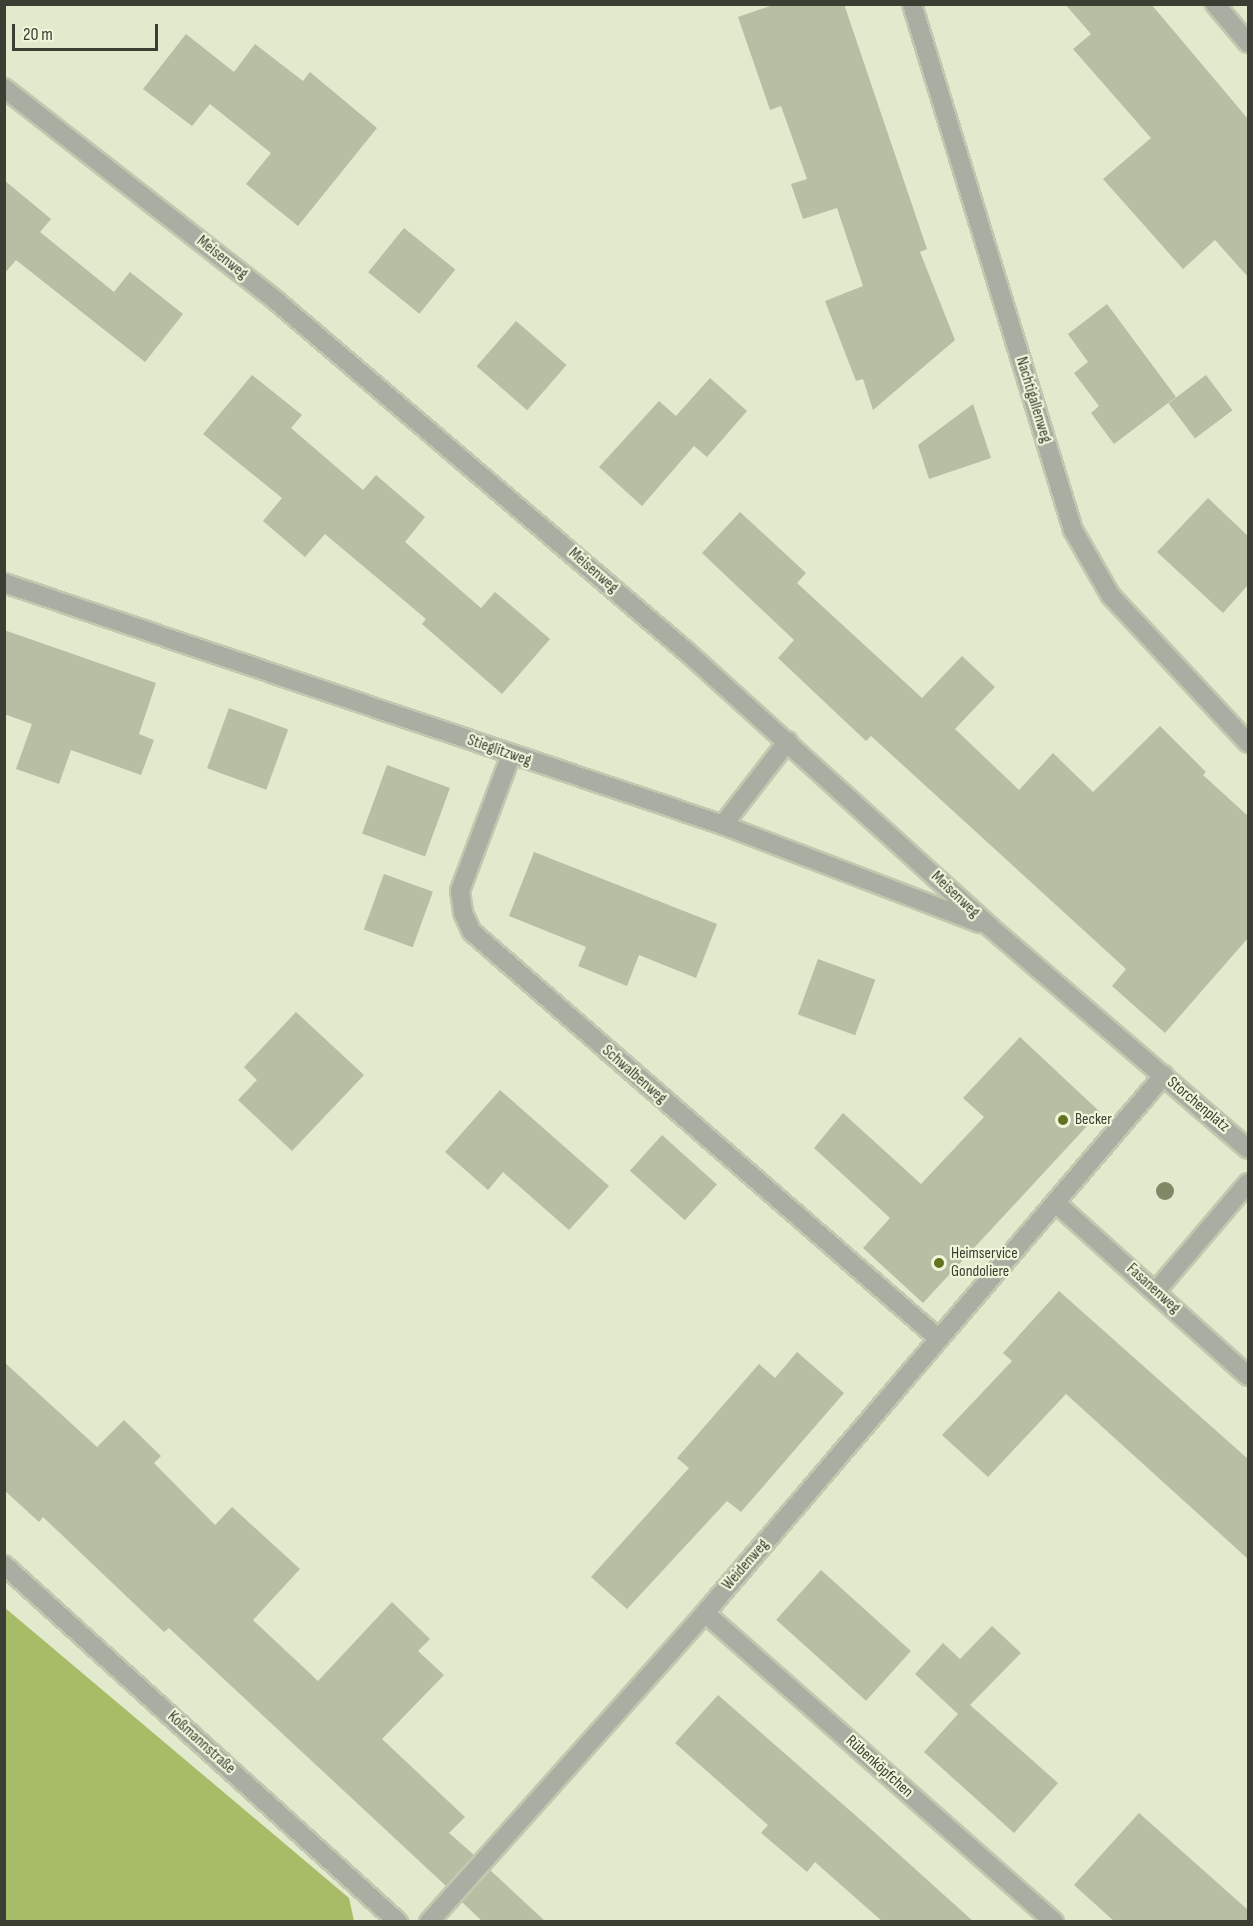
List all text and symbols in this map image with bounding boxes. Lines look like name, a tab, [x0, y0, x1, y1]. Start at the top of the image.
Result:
scale bar	[15, 12, 160, 50]
text: 20 m	[23, 24, 53, 45]
street label: Meisenweg	[193, 232, 251, 284]
street label: Nachtigallenweg	[1011, 355, 1055, 445]
street label: Meisenweg	[564, 544, 622, 598]
street label: Stieglitzweg	[465, 731, 533, 771]
street label: Meisenweg	[927, 868, 983, 922]
street label: Schwalbenweg	[598, 1042, 670, 1108]
street label: Storchenplatz	[1163, 1073, 1233, 1137]
place label: Becker	[1075, 1110, 1112, 1130]
marker: Becker	[1056, 1113, 1070, 1127]
place label: Heimservice Gondoliere	[951, 1244, 1018, 1282]
marker: Heimservice Gondoliere	[932, 1256, 946, 1270]
street label: Fasanenweg	[1122, 1260, 1184, 1318]
street label: Weidenweg	[719, 1536, 773, 1594]
street label: Koßmannstraße	[163, 1708, 239, 1778]
street label: Rübenköpfchen	[841, 1732, 917, 1802]

